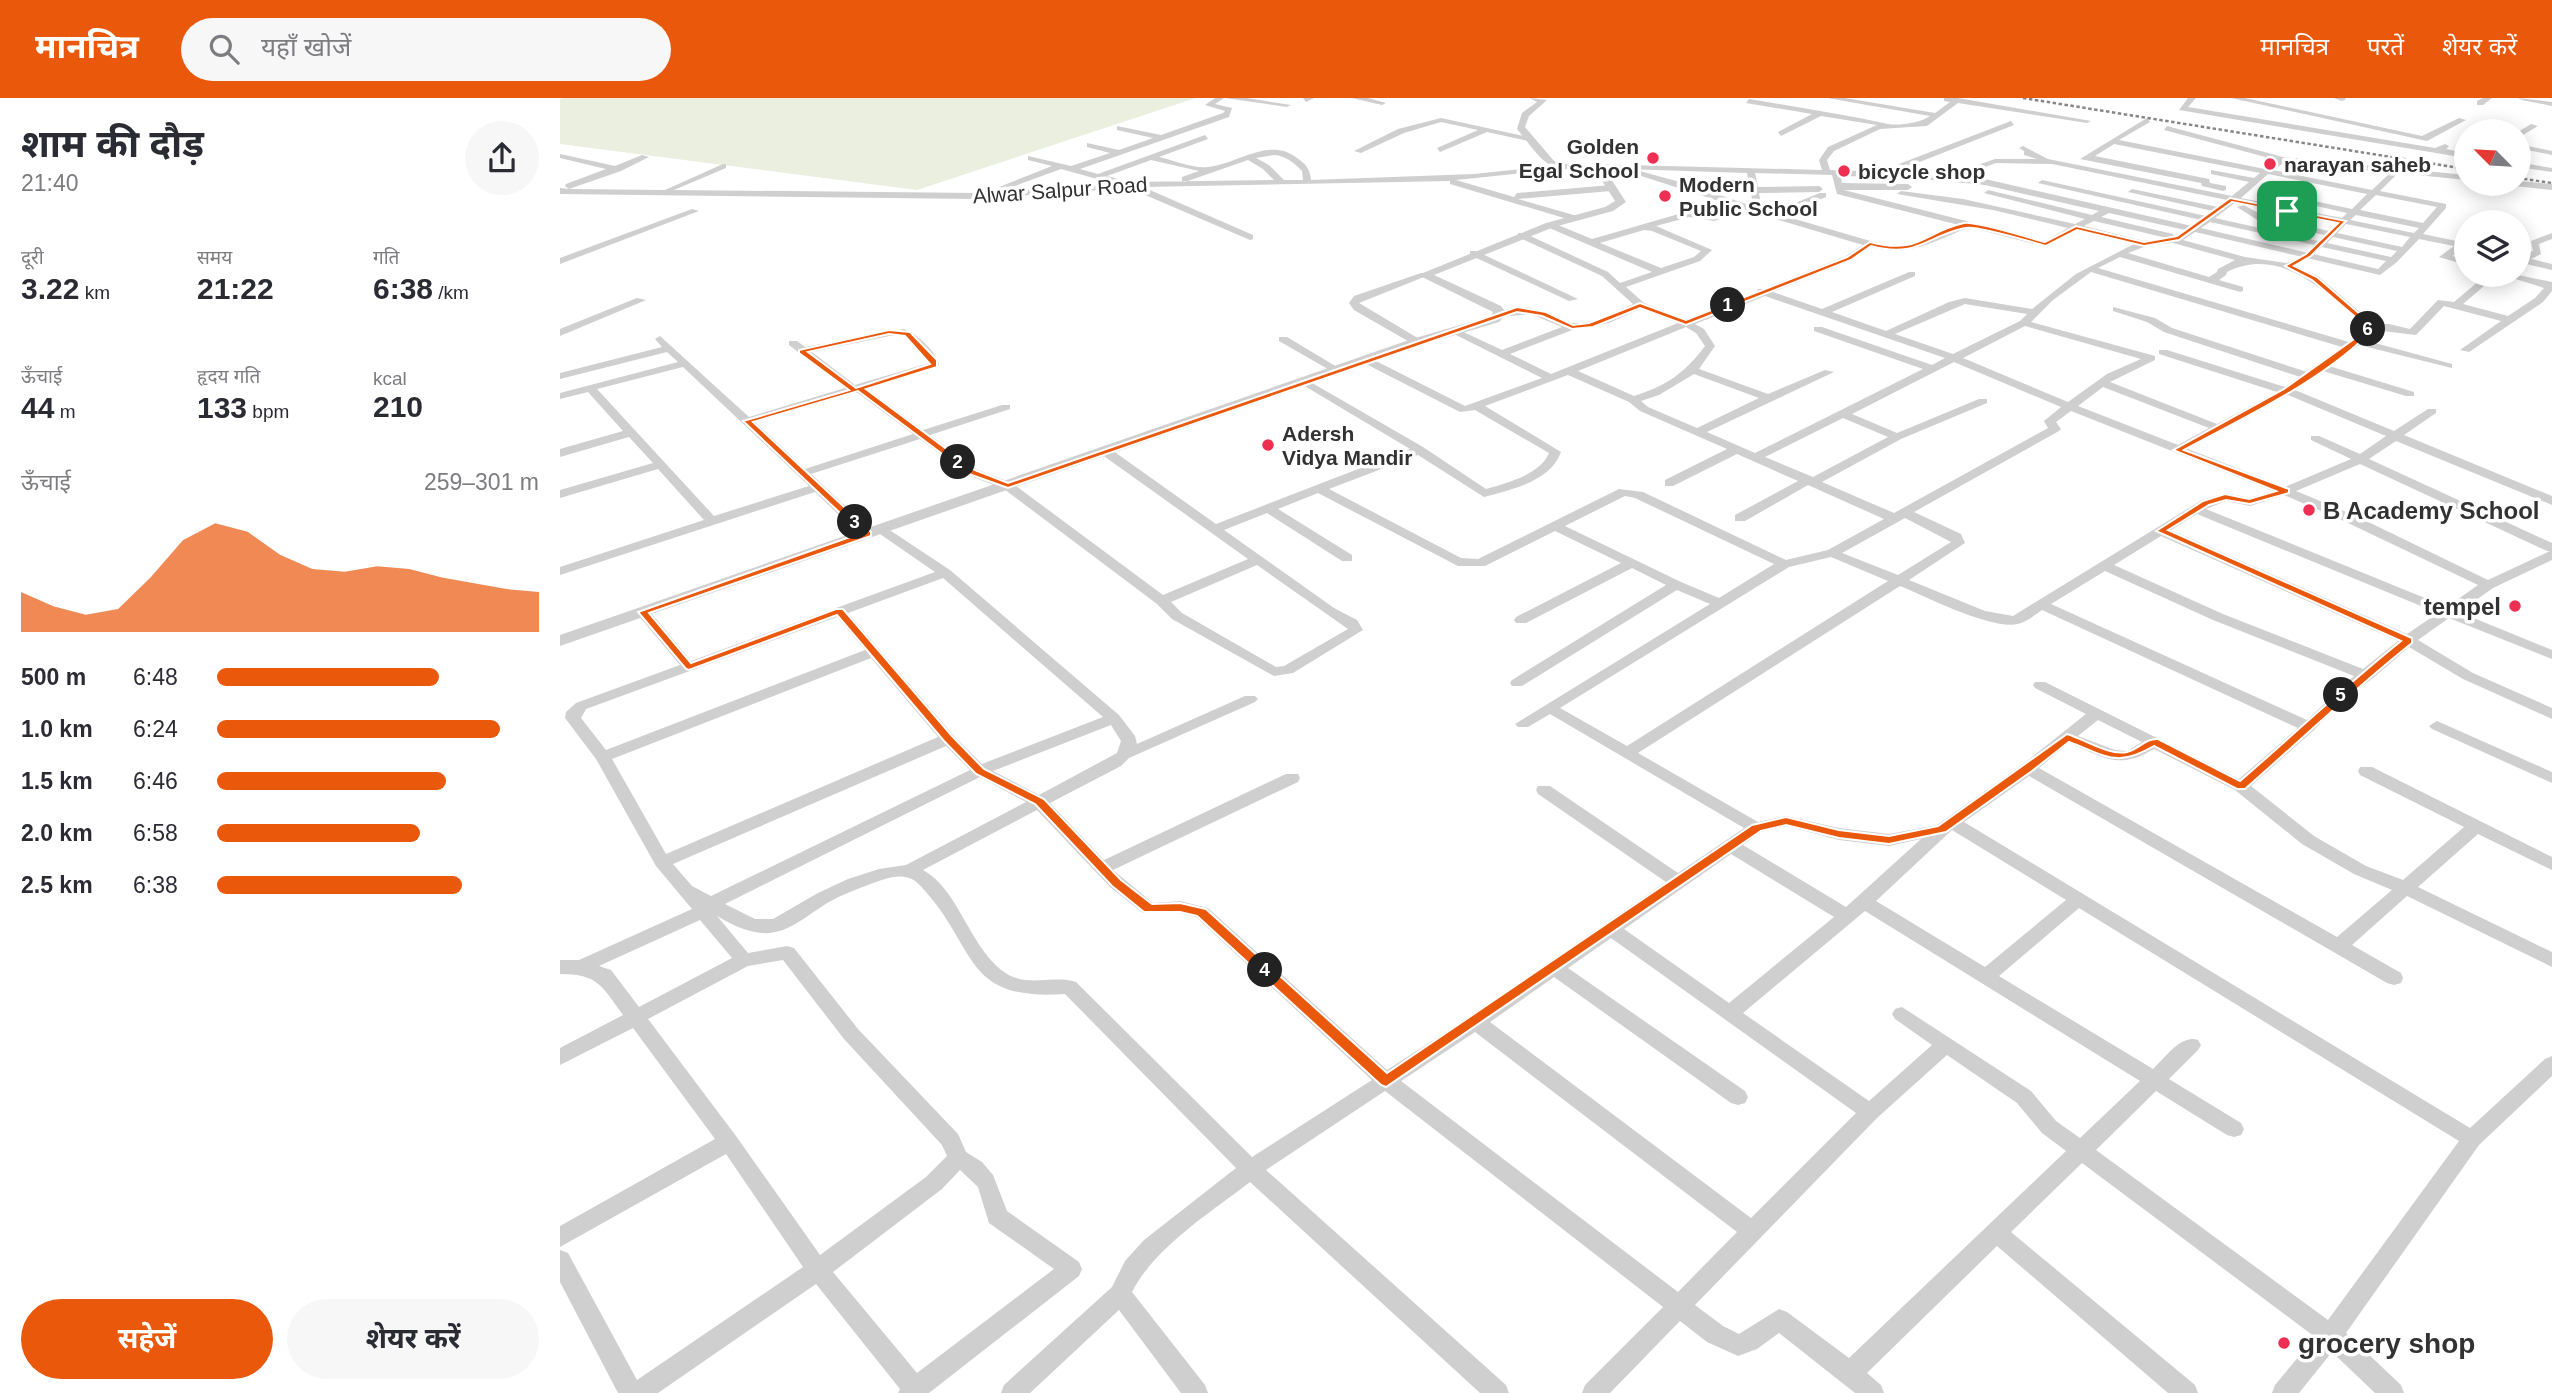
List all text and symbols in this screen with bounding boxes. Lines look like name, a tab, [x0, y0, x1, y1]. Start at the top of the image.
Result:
search box	[181, 18, 671, 81]
text: मानचित्र	[35, 28, 139, 65]
icon: search	[205, 30, 243, 68]
text: यहाँ खोजें	[261, 32, 351, 62]
text: मानचित्र	[2260, 33, 2329, 60]
text: परतें	[2367, 33, 2404, 60]
text: शेयर करें	[2442, 33, 2517, 60]
north arrow	[2454, 119, 2530, 196]
map controls	[2454, 119, 2531, 287]
button: share	[465, 121, 539, 195]
text: शाम की दौड़	[21, 123, 204, 165]
place label: Golden Egal School	[1519, 135, 1639, 182]
marker: Golden Egal School	[1645, 150, 1661, 166]
place label: narayan saheb	[2284, 153, 2431, 176]
marker: narayan saheb	[2262, 156, 2278, 172]
place label: bicycle shop	[1858, 160, 1985, 183]
marker: bicycle shop	[1836, 163, 1852, 179]
text: 21:40	[21, 170, 79, 196]
street label: Alwar Salpur Road	[972, 172, 1148, 208]
place label: Modern Public School	[1679, 173, 1818, 220]
pin	[2257, 181, 2317, 241]
marker: Modern Public School	[1657, 188, 1673, 204]
icon: arrive	[2268, 192, 2306, 230]
button: layers	[2454, 210, 2531, 287]
text: दूरी	[21, 247, 44, 268]
text: समय	[197, 247, 232, 268]
text: गति	[373, 247, 399, 268]
text: 3.22	[21, 272, 79, 305]
text: 21:22	[197, 272, 274, 305]
text: 6:38	[373, 272, 433, 305]
text: km	[79, 282, 110, 303]
text: /km	[433, 282, 469, 303]
pin: 1	[1710, 288, 1746, 322]
text: 1	[1722, 294, 1733, 315]
pin: 6	[2350, 312, 2386, 346]
text: 6	[2362, 318, 2373, 339]
text: ऊँचाई	[21, 366, 62, 387]
text: हृदय गति	[197, 366, 260, 387]
text: kcal	[373, 368, 407, 389]
text: 210	[373, 390, 423, 423]
text: 44	[21, 391, 54, 424]
text: 133	[197, 391, 247, 424]
text: m	[54, 401, 75, 422]
text: bpm	[247, 401, 289, 422]
place label: Adersh Vidya Mandir	[1282, 422, 1412, 469]
marker: Adersh Vidya Mandir	[1260, 437, 1276, 453]
pin: 2	[940, 444, 976, 480]
text: 2	[952, 451, 963, 472]
text: ऊँचाई	[21, 469, 71, 495]
text: 259–301 m	[424, 469, 539, 495]
place label: B Academy School	[2323, 497, 2540, 524]
marker: B Academy School	[2301, 502, 2317, 518]
pin: 3	[838, 504, 872, 540]
text: 3	[849, 511, 860, 532]
place label: tempel	[2424, 593, 2501, 620]
marker: tempel	[2507, 598, 2523, 614]
text: 500 m	[21, 664, 86, 690]
text: 6:48	[133, 664, 178, 690]
pin: 5	[2324, 678, 2358, 712]
text: 5	[2335, 684, 2346, 705]
text: 1.0 km	[21, 716, 93, 742]
text: 6:24	[133, 716, 178, 742]
text: 1.5 km	[21, 768, 93, 794]
text: 6:46	[133, 768, 178, 794]
text: 2.0 km	[21, 820, 93, 846]
text: 6:58	[133, 820, 178, 846]
text: 2.5 km	[21, 872, 93, 898]
text: 6:38	[133, 872, 178, 898]
pin: 4	[1248, 952, 1282, 988]
text: 4	[1259, 959, 1270, 980]
button: सहेजें	[21, 1299, 273, 1379]
button: शेयर करें	[287, 1299, 539, 1379]
place label: grocery shop	[2298, 1328, 2475, 1359]
marker: grocery shop	[2276, 1335, 2292, 1351]

